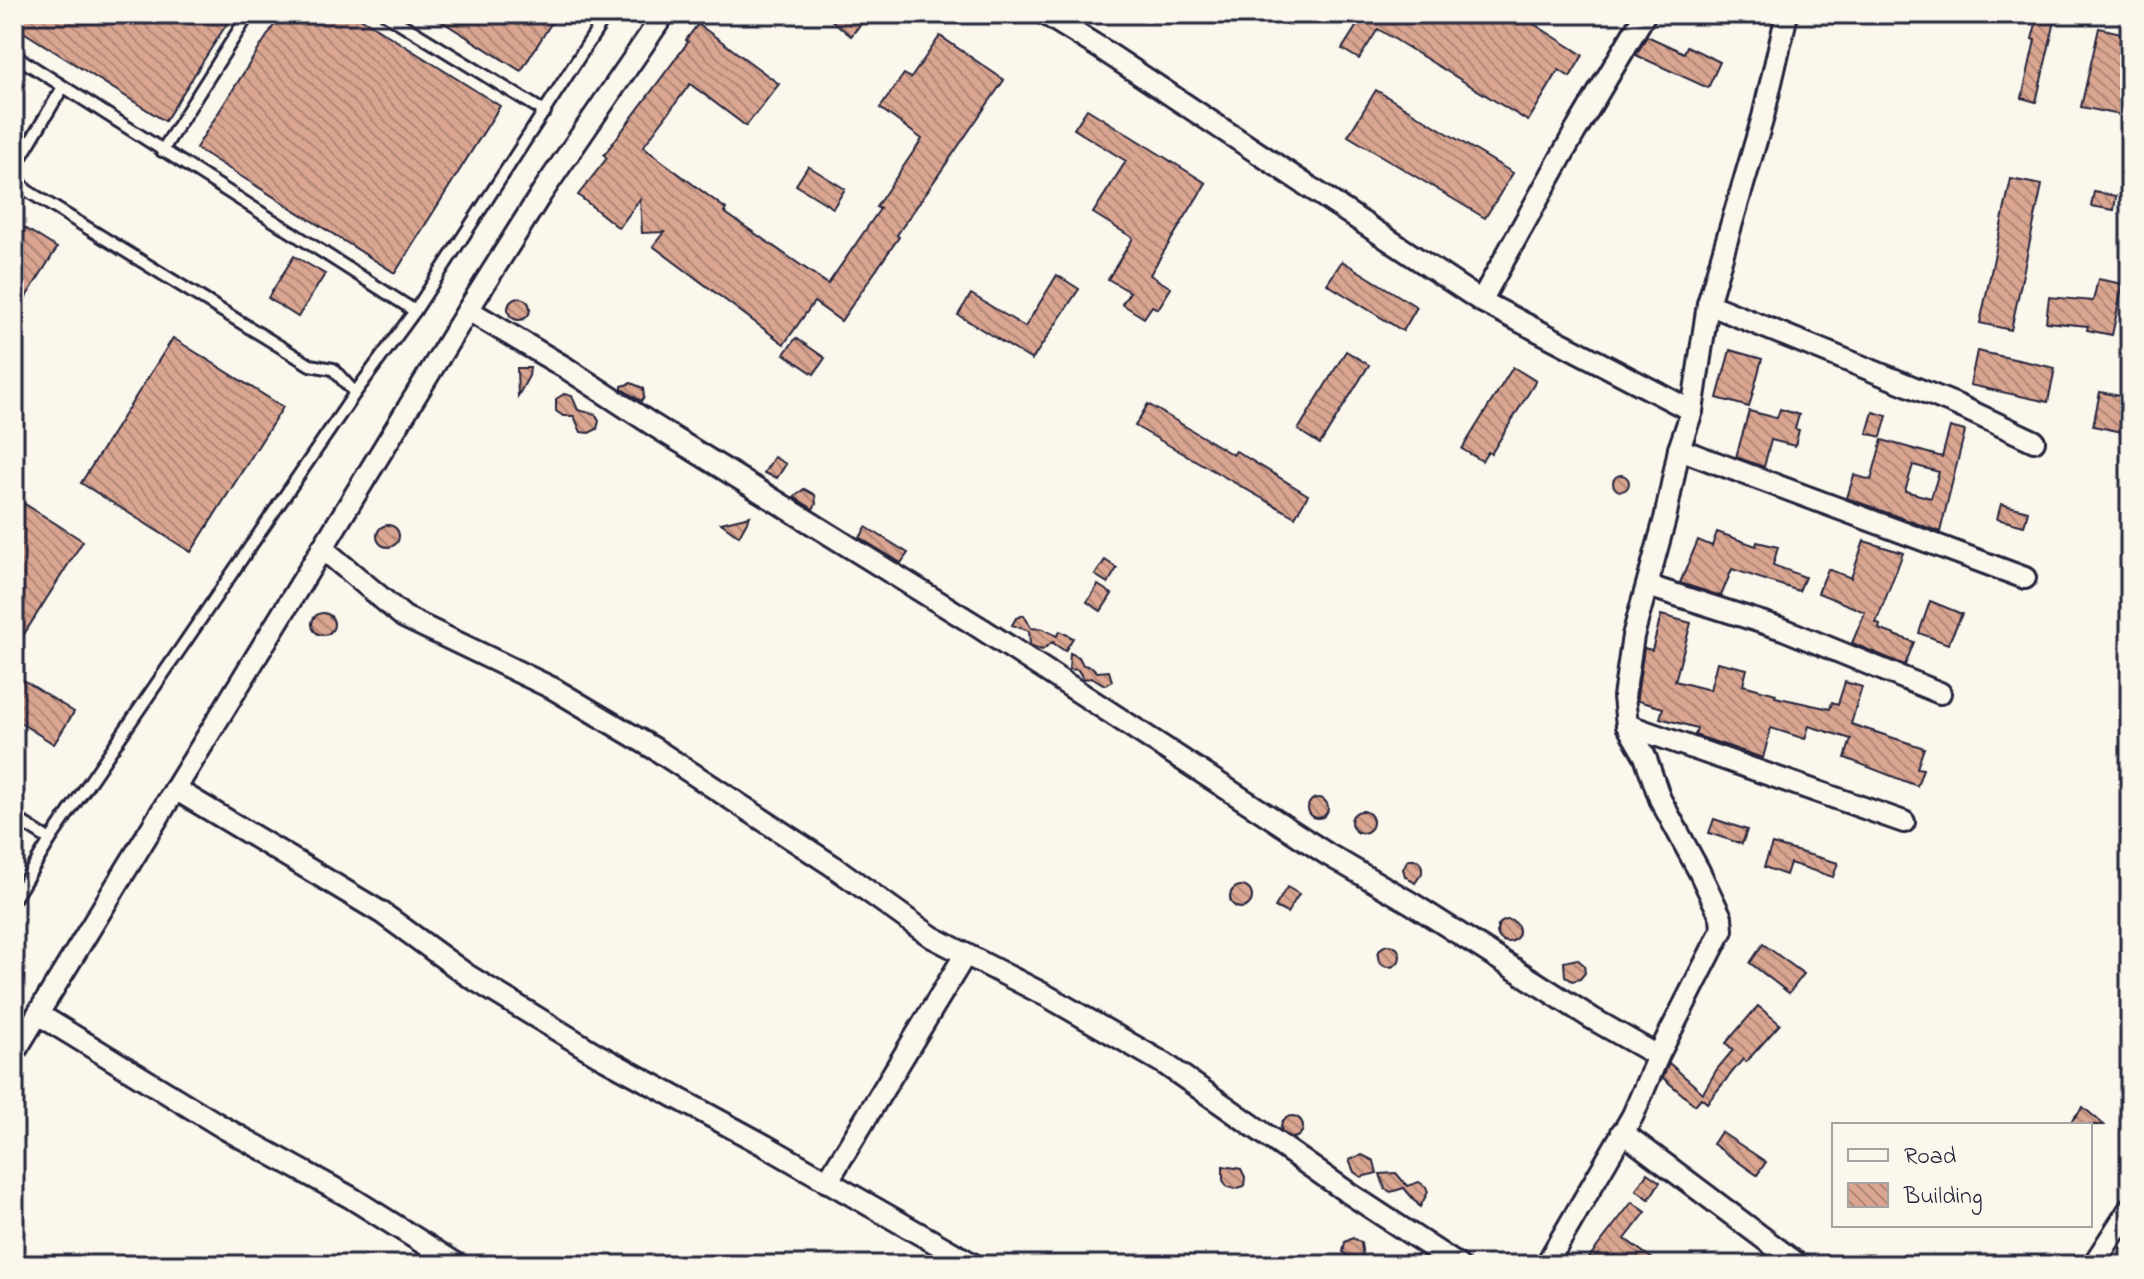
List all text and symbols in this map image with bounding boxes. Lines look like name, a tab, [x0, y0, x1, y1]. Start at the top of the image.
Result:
legend	[1832, 1123, 2092, 1227]
text: Road	[1904, 1140, 1957, 1175]
text: Building	[1903, 1180, 1983, 1215]

